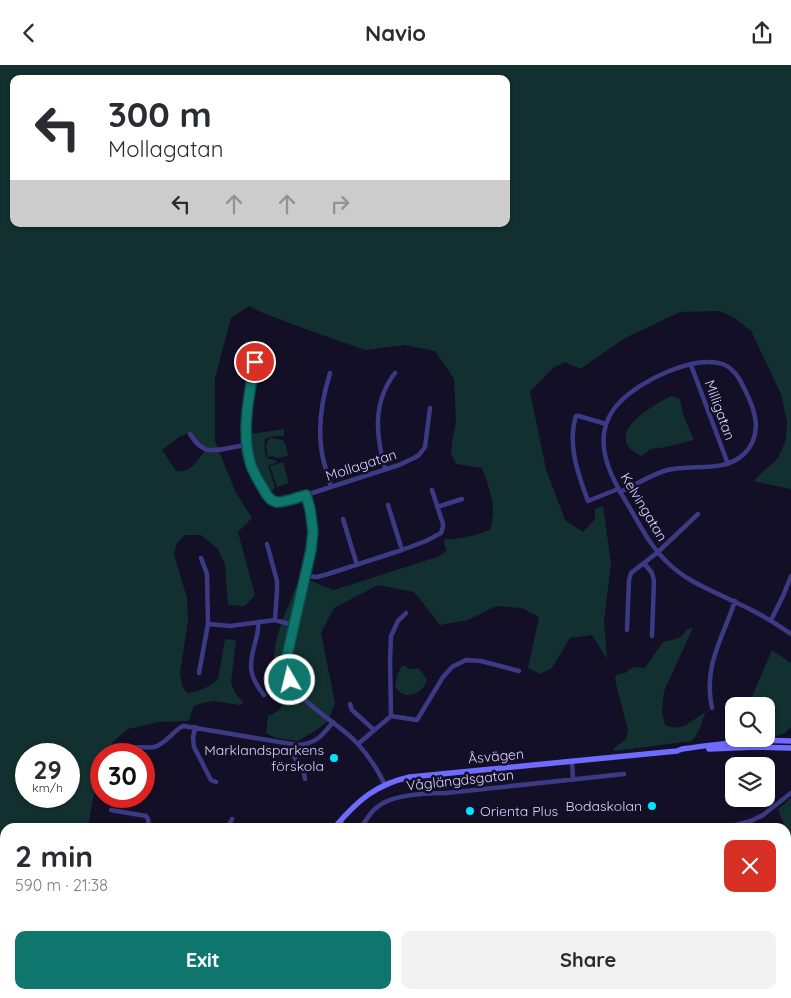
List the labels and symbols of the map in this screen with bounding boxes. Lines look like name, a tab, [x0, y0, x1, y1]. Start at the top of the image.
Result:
pin	[234, 341, 276, 383]
street label: Milligatan	[701, 378, 739, 442]
street label: Mollagatan	[323, 445, 399, 485]
street label: Kelvingatan	[616, 469, 672, 545]
position arrow	[263, 653, 315, 705]
place label: Marklandsparkens förskola	[204, 741, 324, 775]
speed limit sign: 30	[90, 743, 155, 808]
street label: Åsvägen	[467, 745, 525, 767]
marker: Marklandsparkens förskola	[328, 752, 340, 764]
street label: Våglängdsgatan	[405, 765, 515, 795]
place label: Bodaskolan	[565, 797, 642, 815]
marker: Bodaskolan	[646, 800, 658, 812]
place label: Orienta Plus	[480, 802, 558, 820]
marker: Orienta Plus	[464, 805, 476, 817]

